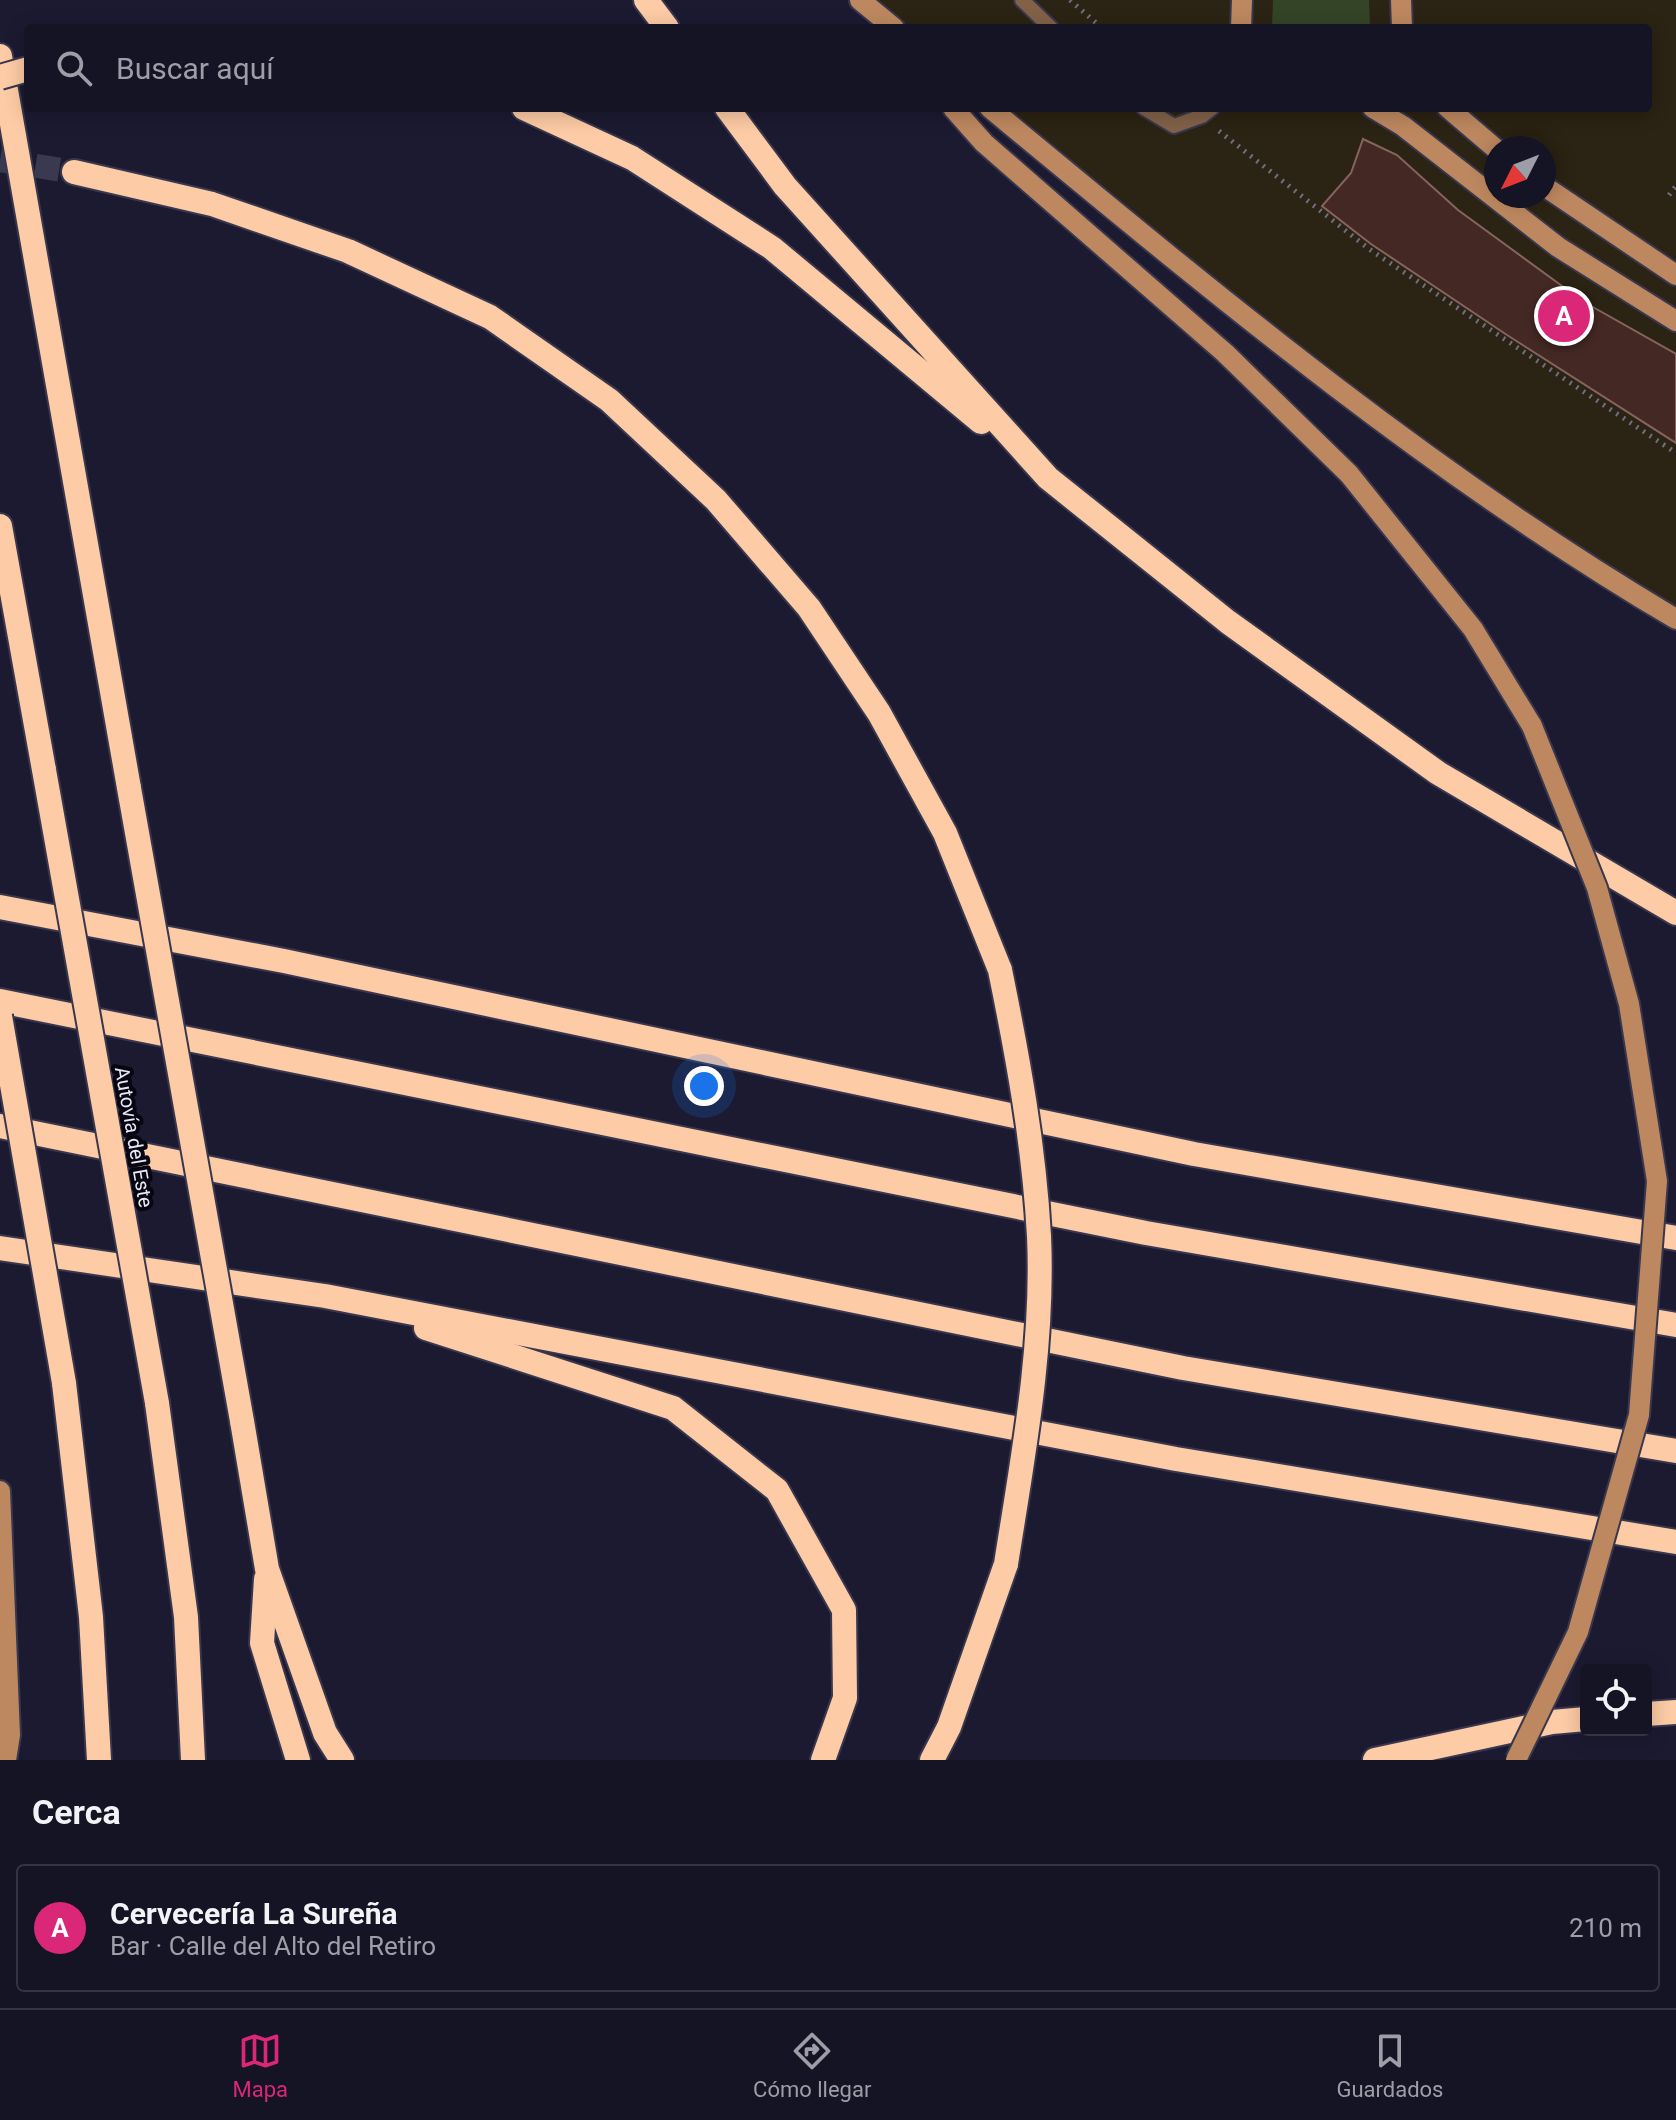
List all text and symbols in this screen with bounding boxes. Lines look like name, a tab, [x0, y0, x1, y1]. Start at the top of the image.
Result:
search box	[24, 24, 1652, 112]
icon: search	[52, 46, 96, 90]
text: Buscar aquí	[116, 51, 274, 86]
north arrow	[1484, 136, 1556, 208]
pin: A	[1538, 286, 1590, 346]
street label: Autovía del Este	[110, 1065, 158, 1209]
your location	[684, 1066, 724, 1106]
map controls	[1580, 1664, 1652, 1736]
button: locate	[1580, 1664, 1652, 1736]
text: Cerca	[32, 1792, 121, 1832]
text: Cervecería La Sureña	[110, 1896, 398, 1931]
text: A	[51, 1913, 69, 1943]
text: 210 m	[1569, 1913, 1642, 1943]
text: Bar · Calle del Alto del Retiro	[110, 1931, 436, 1961]
tab: Mapa	[233, 2029, 288, 2102]
tab: Cómo llegar	[753, 2029, 871, 2102]
tab: Guardados	[1336, 2029, 1443, 2102]

